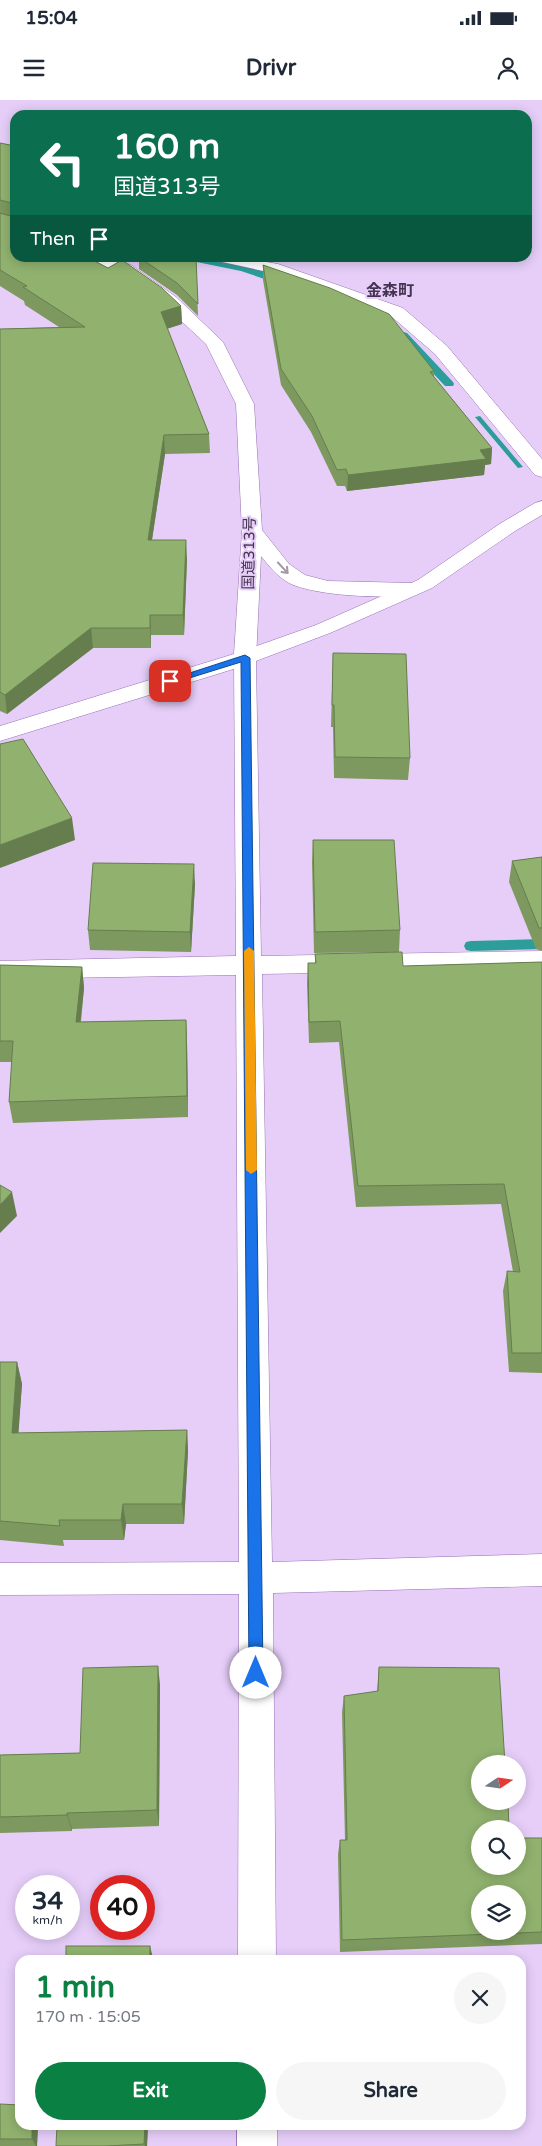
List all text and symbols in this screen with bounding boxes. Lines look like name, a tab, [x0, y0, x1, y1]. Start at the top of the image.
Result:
text: 15:04	[25, 7, 78, 29]
icon: menu	[20, 54, 48, 82]
icon: person	[494, 54, 522, 82]
text: Drivr	[246, 55, 296, 81]
text: 160 m	[113, 126, 220, 168]
icon: left	[30, 130, 95, 195]
text: 国道313号	[113, 174, 220, 200]
icon: arrive	[85, 225, 113, 253]
text: Then	[30, 228, 75, 250]
district label: 金森町	[366, 281, 414, 301]
street label: 国道313号	[239, 516, 259, 590]
one-way arrow	[277, 562, 289, 574]
pin	[149, 660, 191, 702]
icon: arrive	[156, 667, 184, 695]
position arrow	[229, 1646, 281, 1698]
north arrow	[471, 1755, 526, 1810]
map controls	[471, 1755, 526, 1940]
button: search	[471, 1820, 526, 1875]
speed limit sign: 40	[90, 1875, 155, 1940]
button: layers	[471, 1885, 526, 1940]
text: 34	[32, 1886, 63, 1916]
text: km/h	[32, 1913, 63, 1927]
text: 1 min	[35, 1969, 115, 2006]
button: close	[454, 1972, 506, 2024]
text: 170 m · 15:05	[35, 2007, 141, 2027]
button: Exit	[35, 2062, 266, 2120]
button: Share	[276, 2062, 506, 2120]

